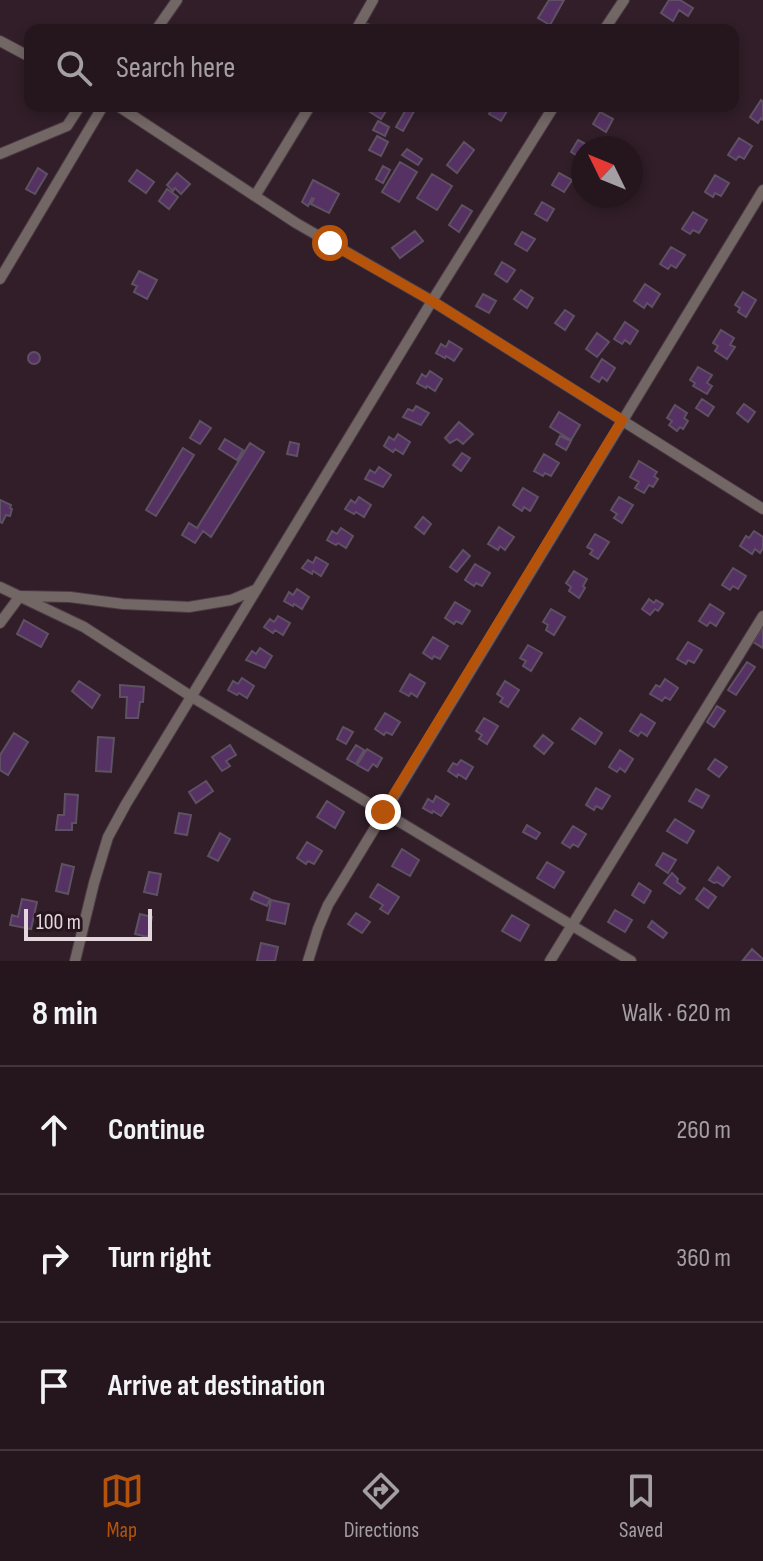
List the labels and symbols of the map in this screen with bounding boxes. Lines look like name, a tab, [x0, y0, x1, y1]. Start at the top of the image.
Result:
north arrow	[571, 136, 643, 208]
route start	[312, 225, 348, 261]
route end	[365, 794, 401, 830]
scale bar	[24, 905, 152, 941]

